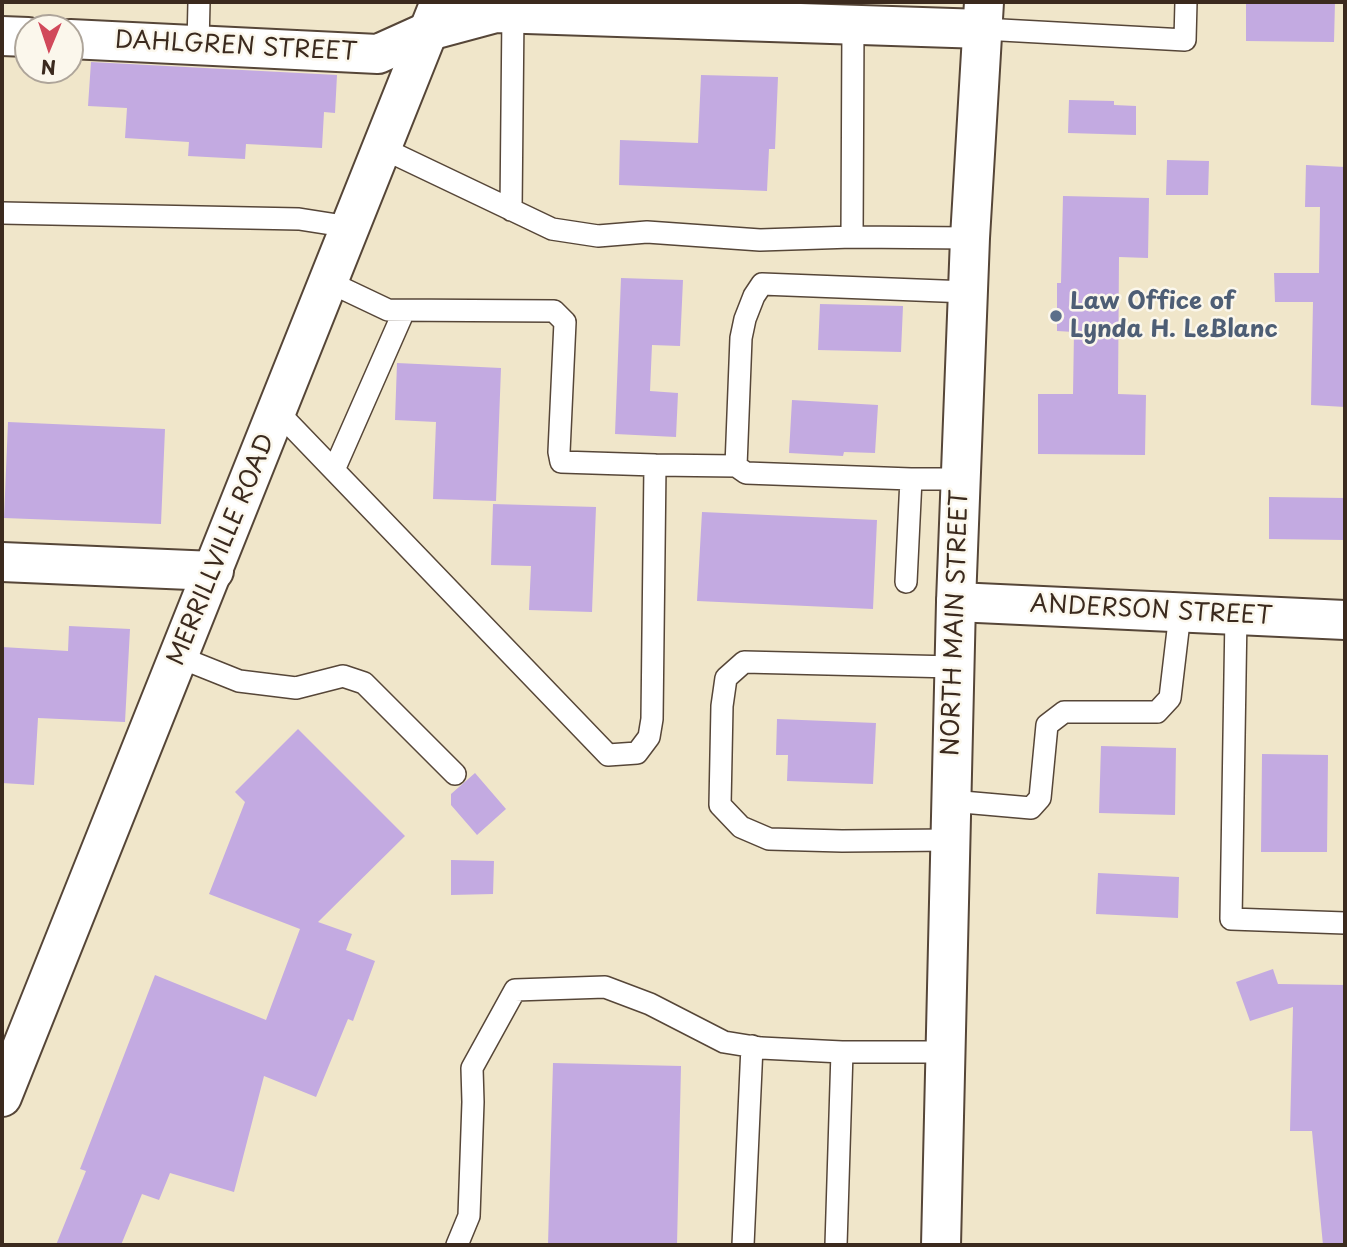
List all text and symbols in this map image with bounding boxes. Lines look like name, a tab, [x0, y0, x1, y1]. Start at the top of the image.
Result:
north arrow	[14, 14, 84, 84]
street label: DAHLGREN STREET	[114, 26, 358, 68]
text: N	[40, 54, 56, 82]
place label: Law Office of Lynda H. LeBlanc	[1070, 288, 1278, 344]
marker: Law Office of Lynda H. LeBlanc	[1048, 308, 1064, 324]
street label: MERRILLVILLE ROAD	[162, 430, 282, 670]
street label: NORTH MAIN STREET	[937, 490, 975, 756]
street label: ANDERSON STREET	[1029, 590, 1273, 632]

